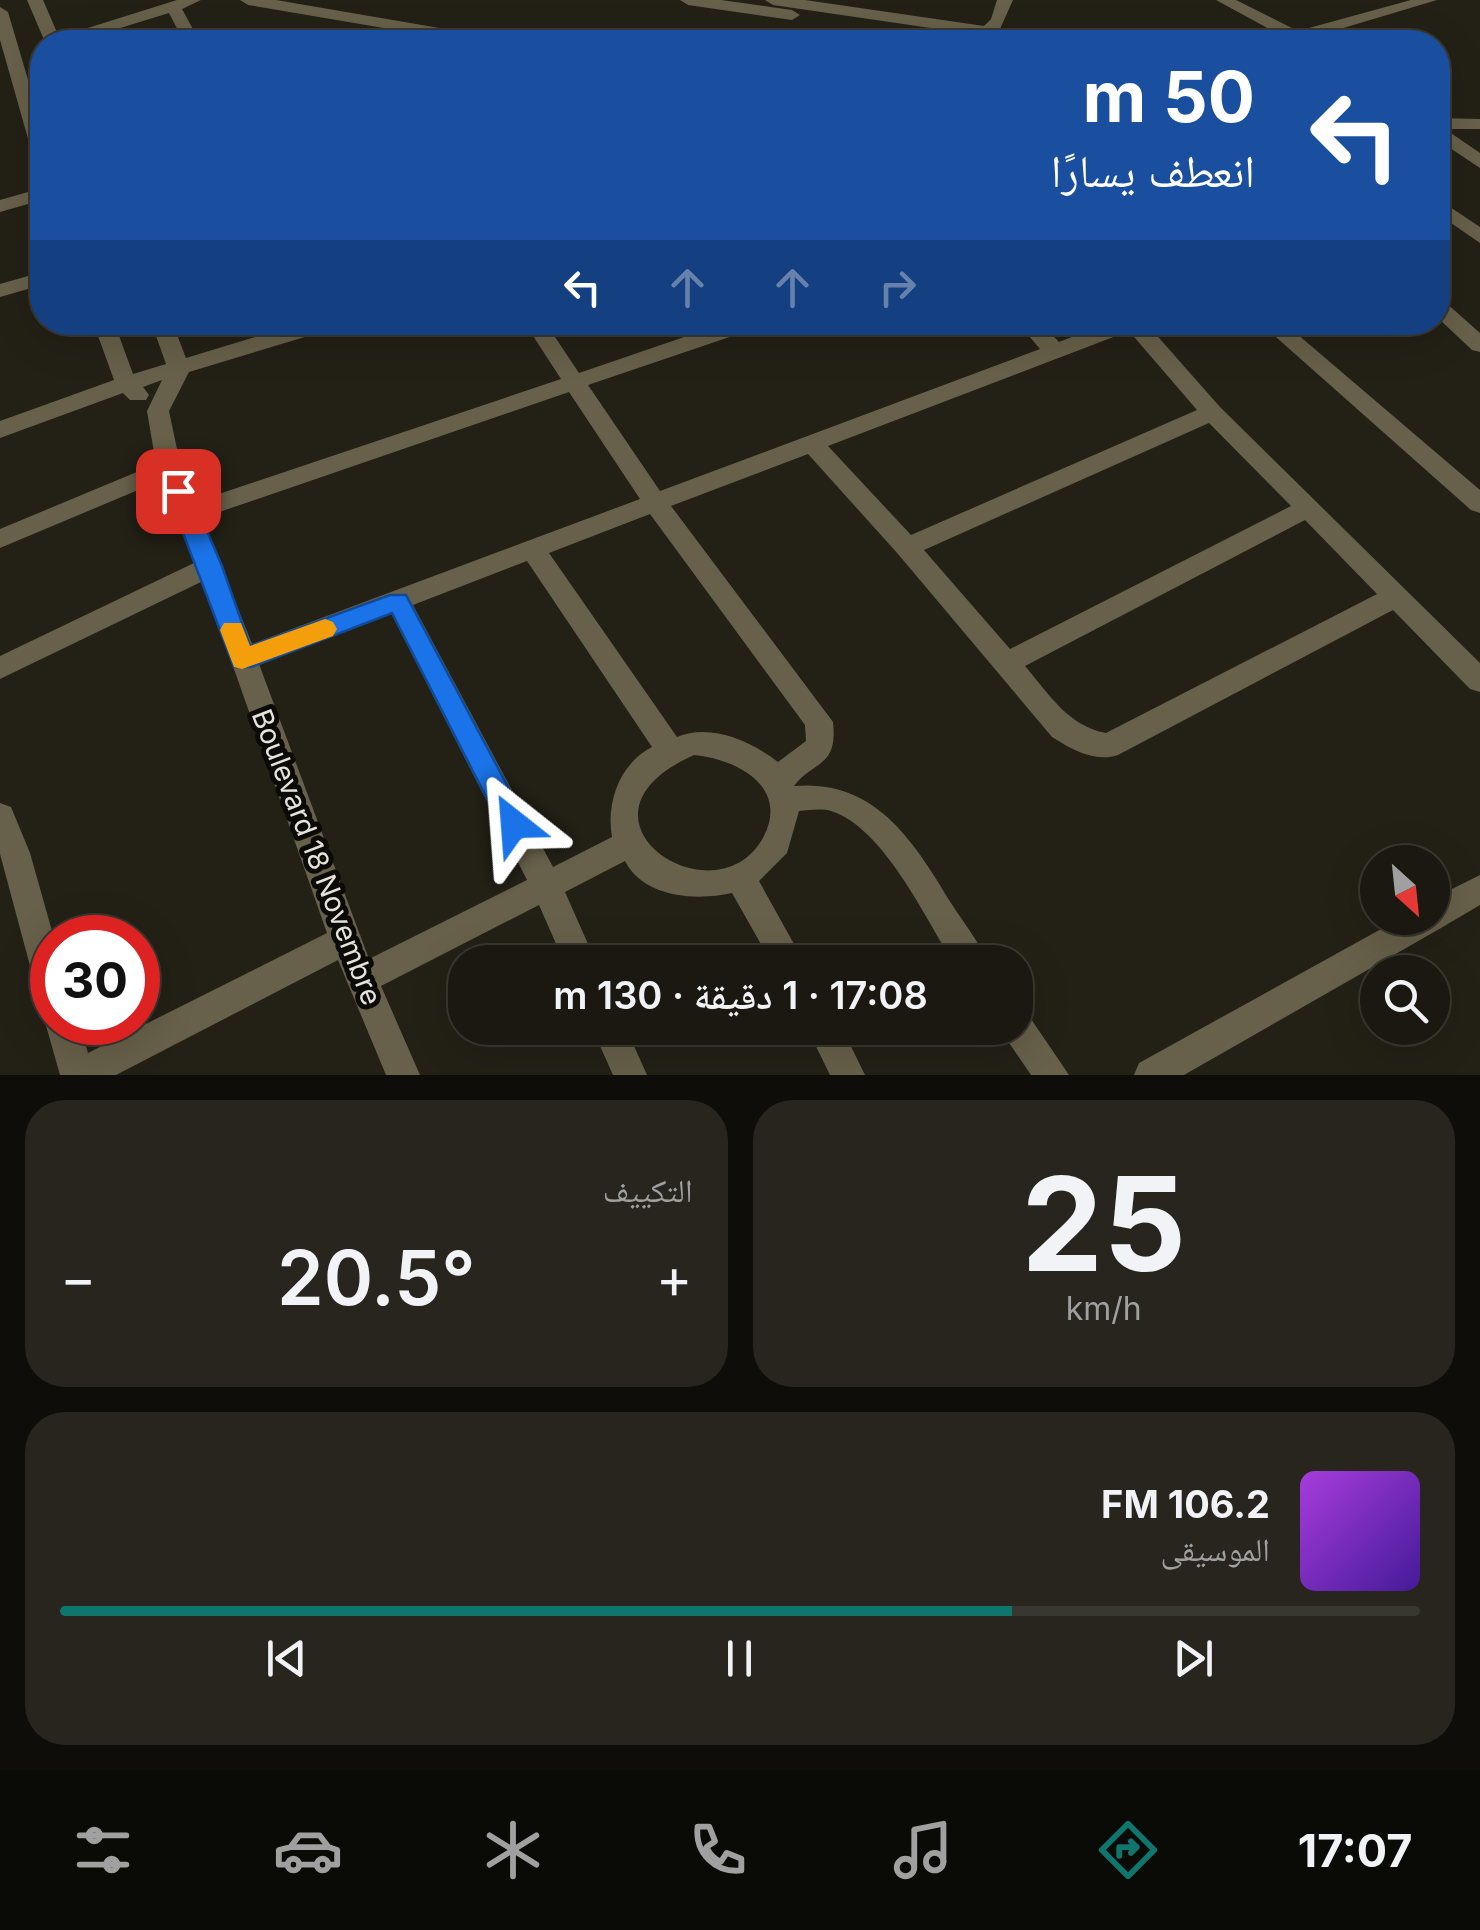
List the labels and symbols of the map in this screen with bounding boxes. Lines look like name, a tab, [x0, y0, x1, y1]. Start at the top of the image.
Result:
pin	[136, 449, 221, 534]
street label: Boulevard 18 Novembre	[245, 704, 389, 1010]
position arrow	[462, 772, 566, 876]
north arrow	[1360, 845, 1450, 935]
speed limit sign: 30	[30, 915, 160, 1045]

